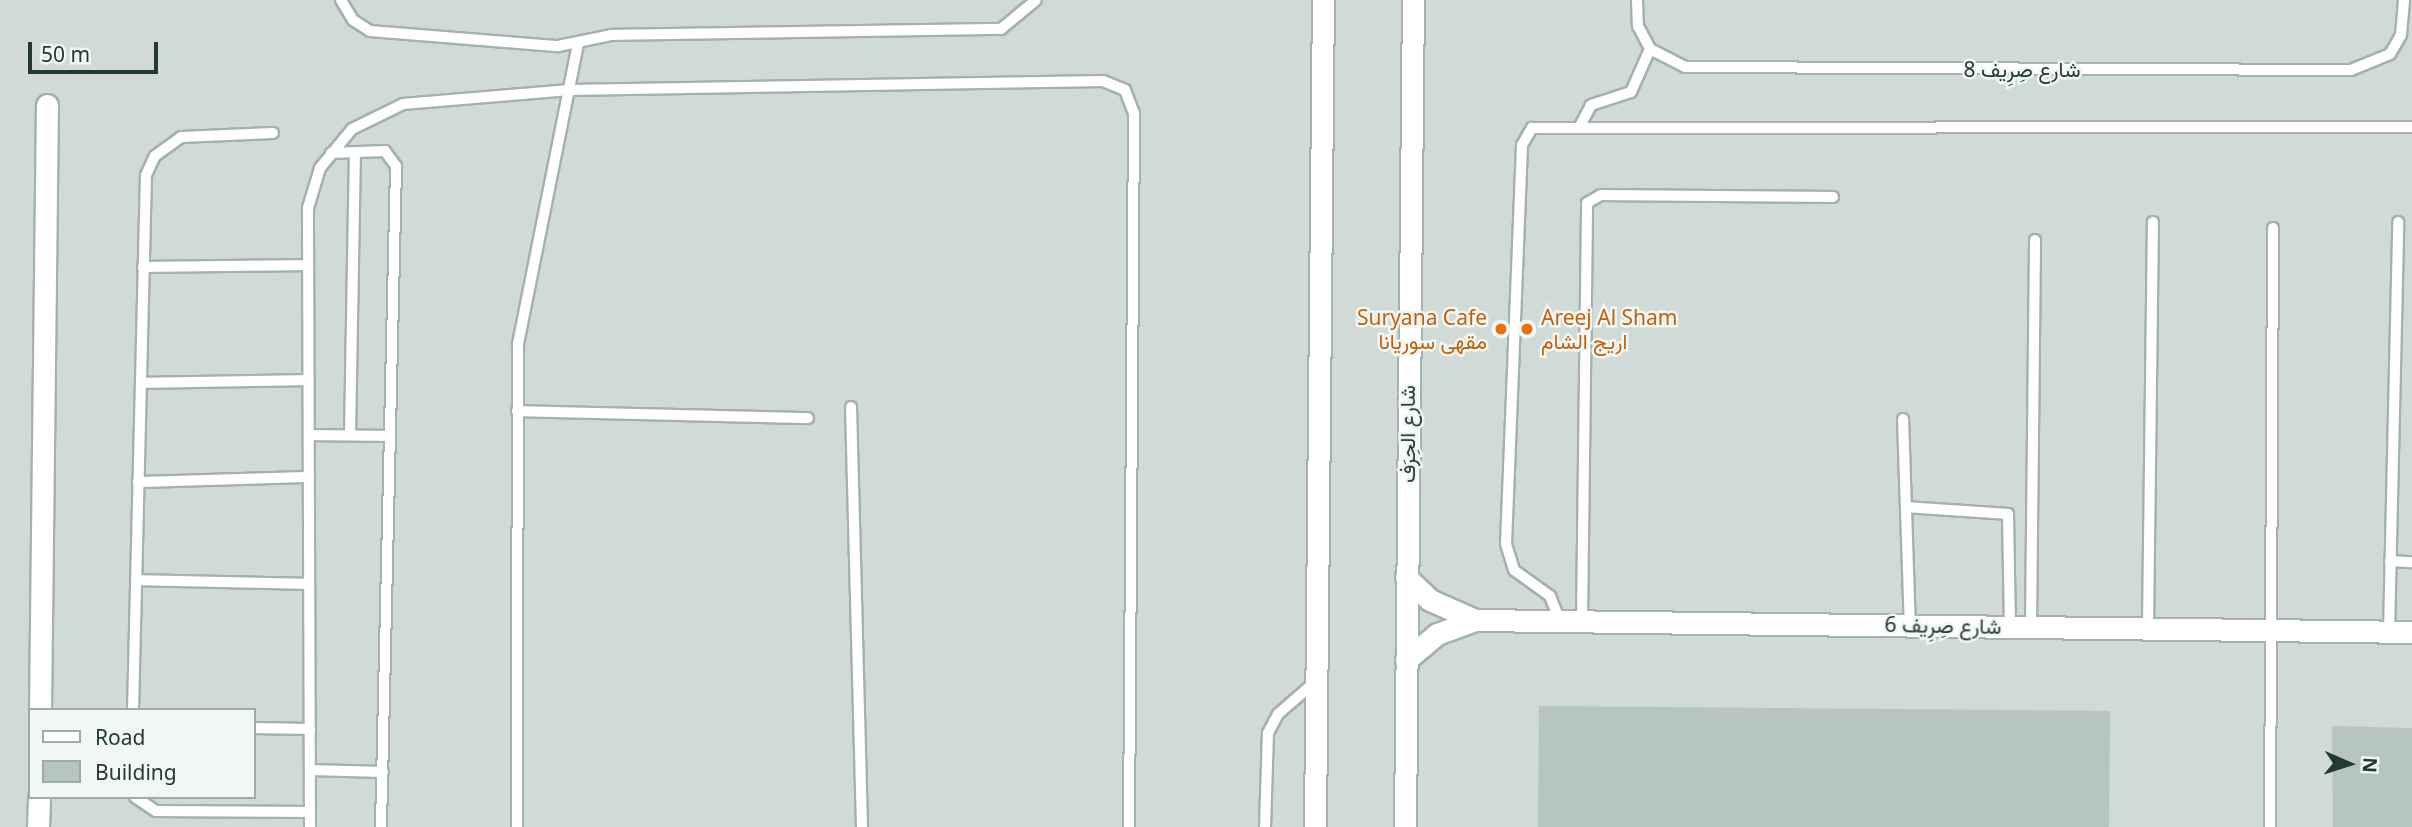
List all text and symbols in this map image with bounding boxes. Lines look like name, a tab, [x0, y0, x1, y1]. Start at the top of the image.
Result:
scale bar	[32, 28, 161, 72]
text: 50 m	[41, 40, 90, 68]
street label: شارع صِرِيف 8	[1964, 56, 2080, 82]
place label: Suryana Cafe مقهى سوريانا	[1357, 304, 1487, 354]
place label: Areej Al Sham اريج الشام	[1541, 304, 1677, 354]
marker: Suryana Cafe مقهى سوريانا	[1493, 321, 1509, 337]
marker: Areej Al Sham اريج الشام	[1519, 321, 1535, 337]
street label: شارع الحِرَف	[1394, 385, 1420, 483]
street label: شارع صِرِيف 6	[1884, 611, 2002, 639]
legend	[28, 708, 256, 799]
text: Road	[95, 723, 145, 751]
north arrow	[2314, 729, 2384, 799]
text: N	[2357, 757, 2383, 773]
text: Building	[95, 758, 177, 786]

